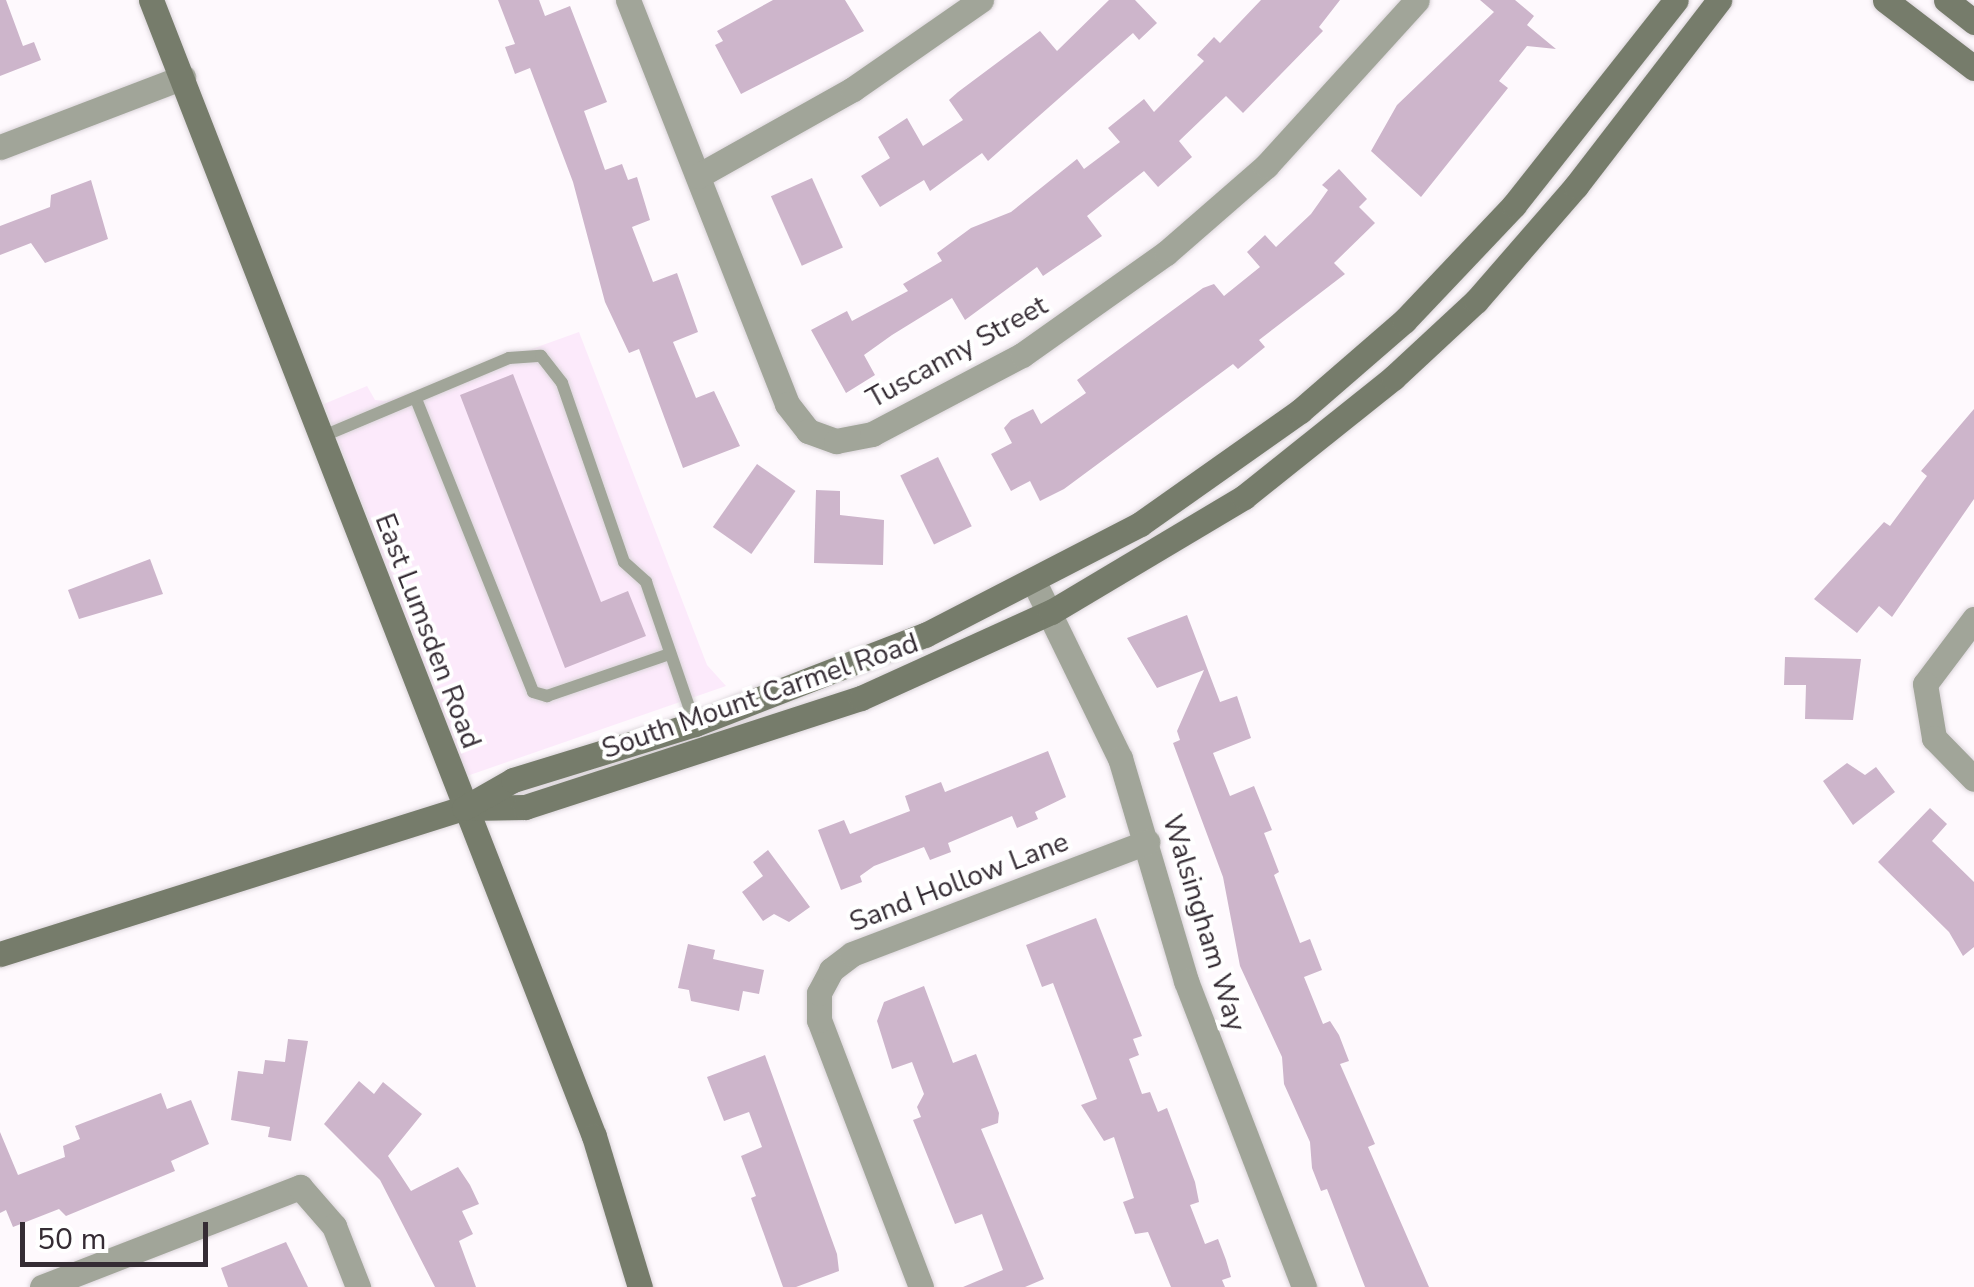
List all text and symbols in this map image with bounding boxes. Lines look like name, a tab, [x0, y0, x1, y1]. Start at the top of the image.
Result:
street label: Tuscanny Street	[861, 288, 1053, 416]
street label: East Lumsden Road	[368, 509, 488, 753]
street label: South Mount Carmel Road	[597, 626, 923, 766]
street label: Walsingham Way	[1155, 811, 1253, 1035]
street label: Sand Hollow Lane	[845, 825, 1073, 939]
scale bar	[25, 1202, 212, 1264]
text: 50 m	[37, 1219, 106, 1260]

